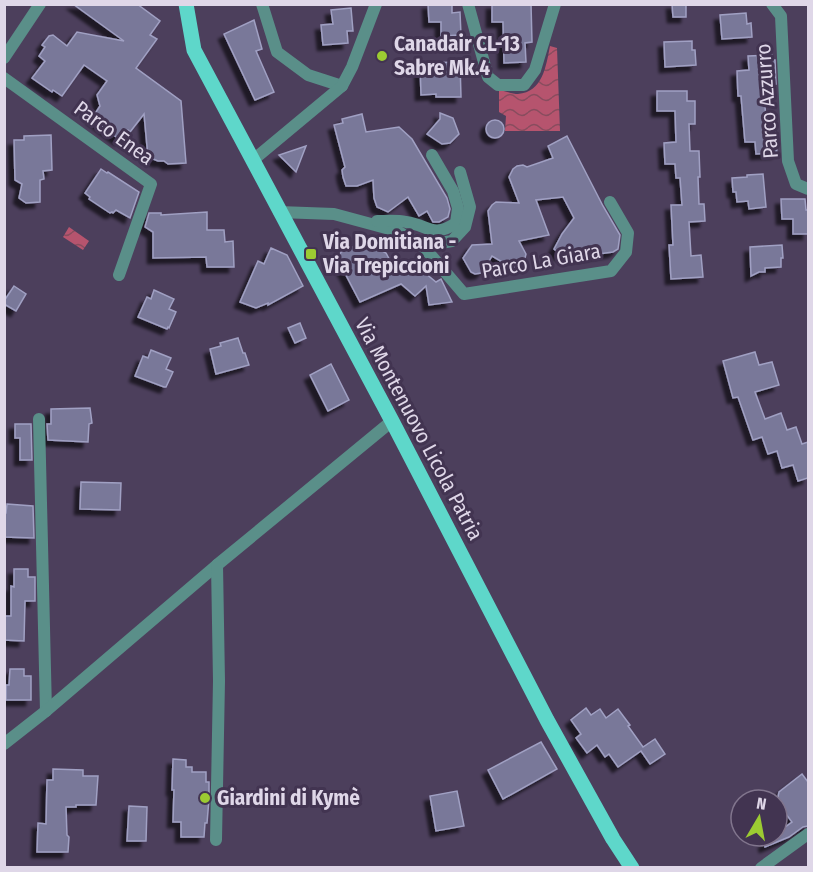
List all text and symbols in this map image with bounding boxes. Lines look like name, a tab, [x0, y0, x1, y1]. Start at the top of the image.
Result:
place label: Canadair CL-13 Sabre Mk.4	[394, 31, 520, 81]
street label: Parco Azzurro	[750, 43, 784, 159]
marker: Canadair CL-13 Sabre Mk.4	[375, 49, 389, 63]
street label: Parco Enea	[69, 95, 159, 171]
place label: Via Domitiana - Via Trepiccioni	[322, 229, 457, 279]
street label: Parco La Giara	[479, 238, 603, 284]
marker: Via Domitiana - Via Trepiccioni	[304, 247, 318, 261]
street label: Via Montenuovo Licola Patria	[349, 313, 489, 545]
place label: Giardini di Kymè	[217, 785, 360, 811]
north arrow	[729, 788, 789, 848]
marker: Giardini di Kymè	[198, 791, 212, 805]
text: N	[755, 794, 768, 814]

